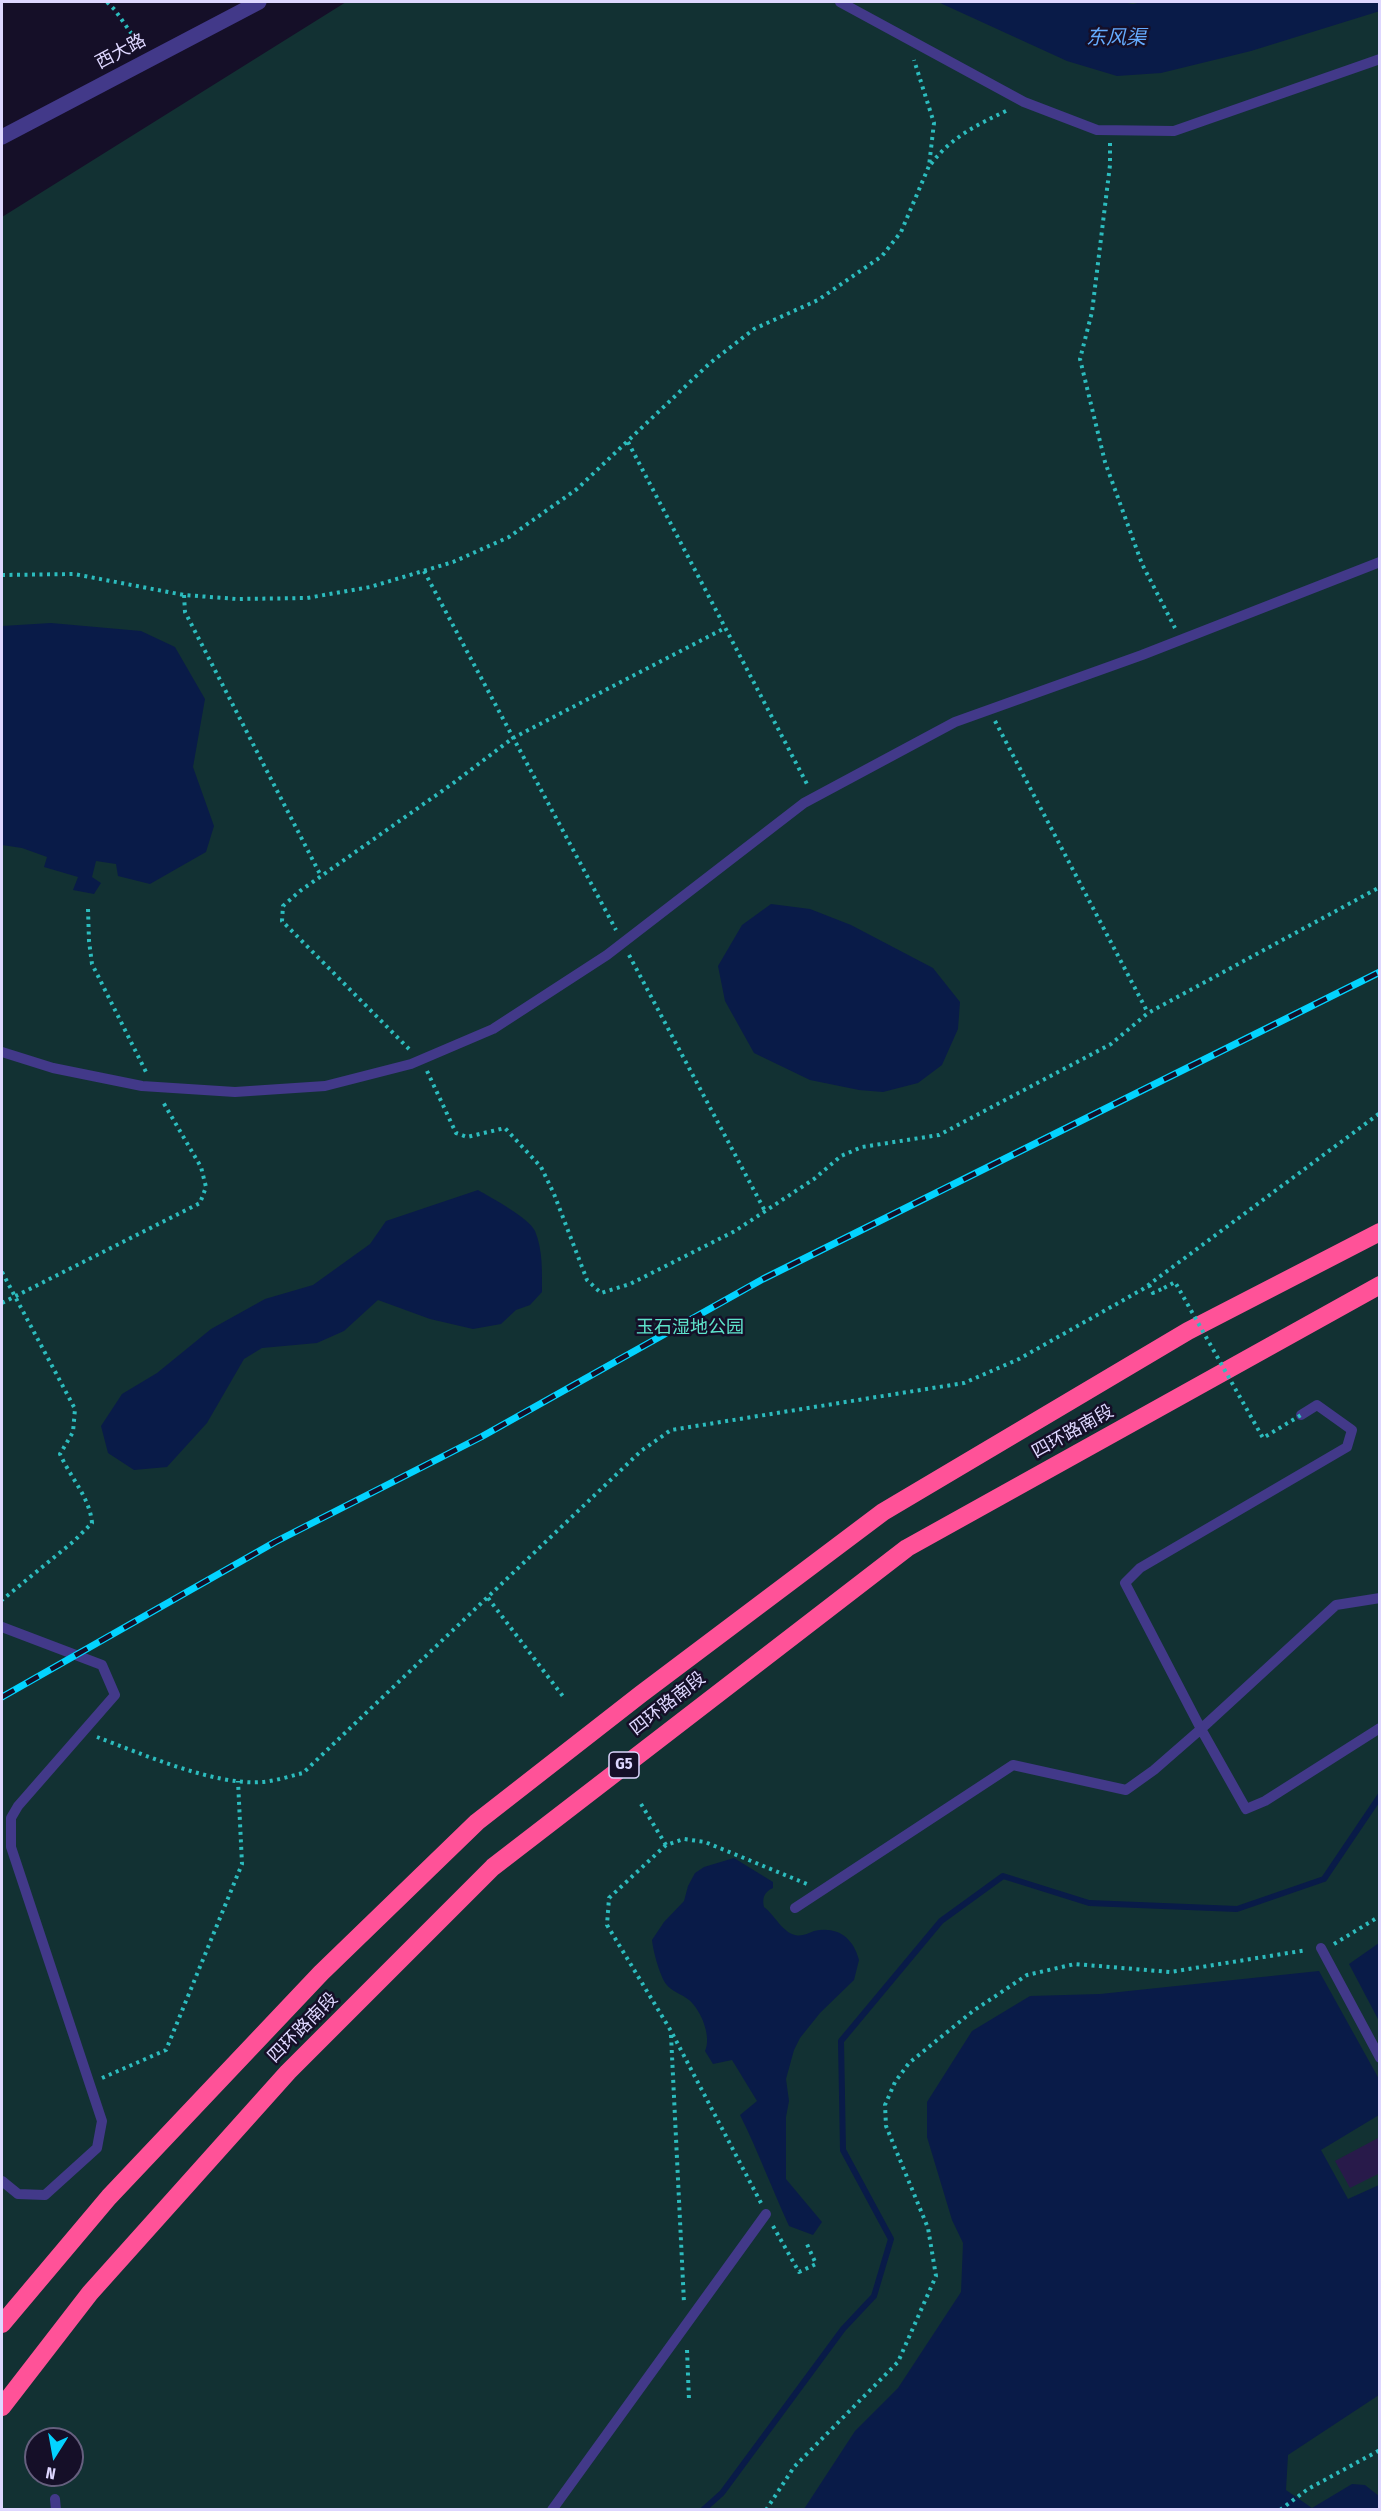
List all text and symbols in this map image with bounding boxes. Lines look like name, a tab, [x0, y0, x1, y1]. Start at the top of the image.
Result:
water label: 东风渠	[1086, 26, 1146, 50]
street label: 西大路	[92, 30, 150, 74]
park label: 玉石湿地公园	[636, 1317, 744, 1339]
street label: 四环路南段	[1028, 1401, 1118, 1463]
street label: 四环路南段	[626, 1668, 710, 1740]
road number: G5	[609, 1752, 639, 1778]
street label: 四环路南段	[264, 1989, 342, 2067]
north arrow	[24, 2427, 84, 2487]
text: N	[44, 2463, 57, 2483]

